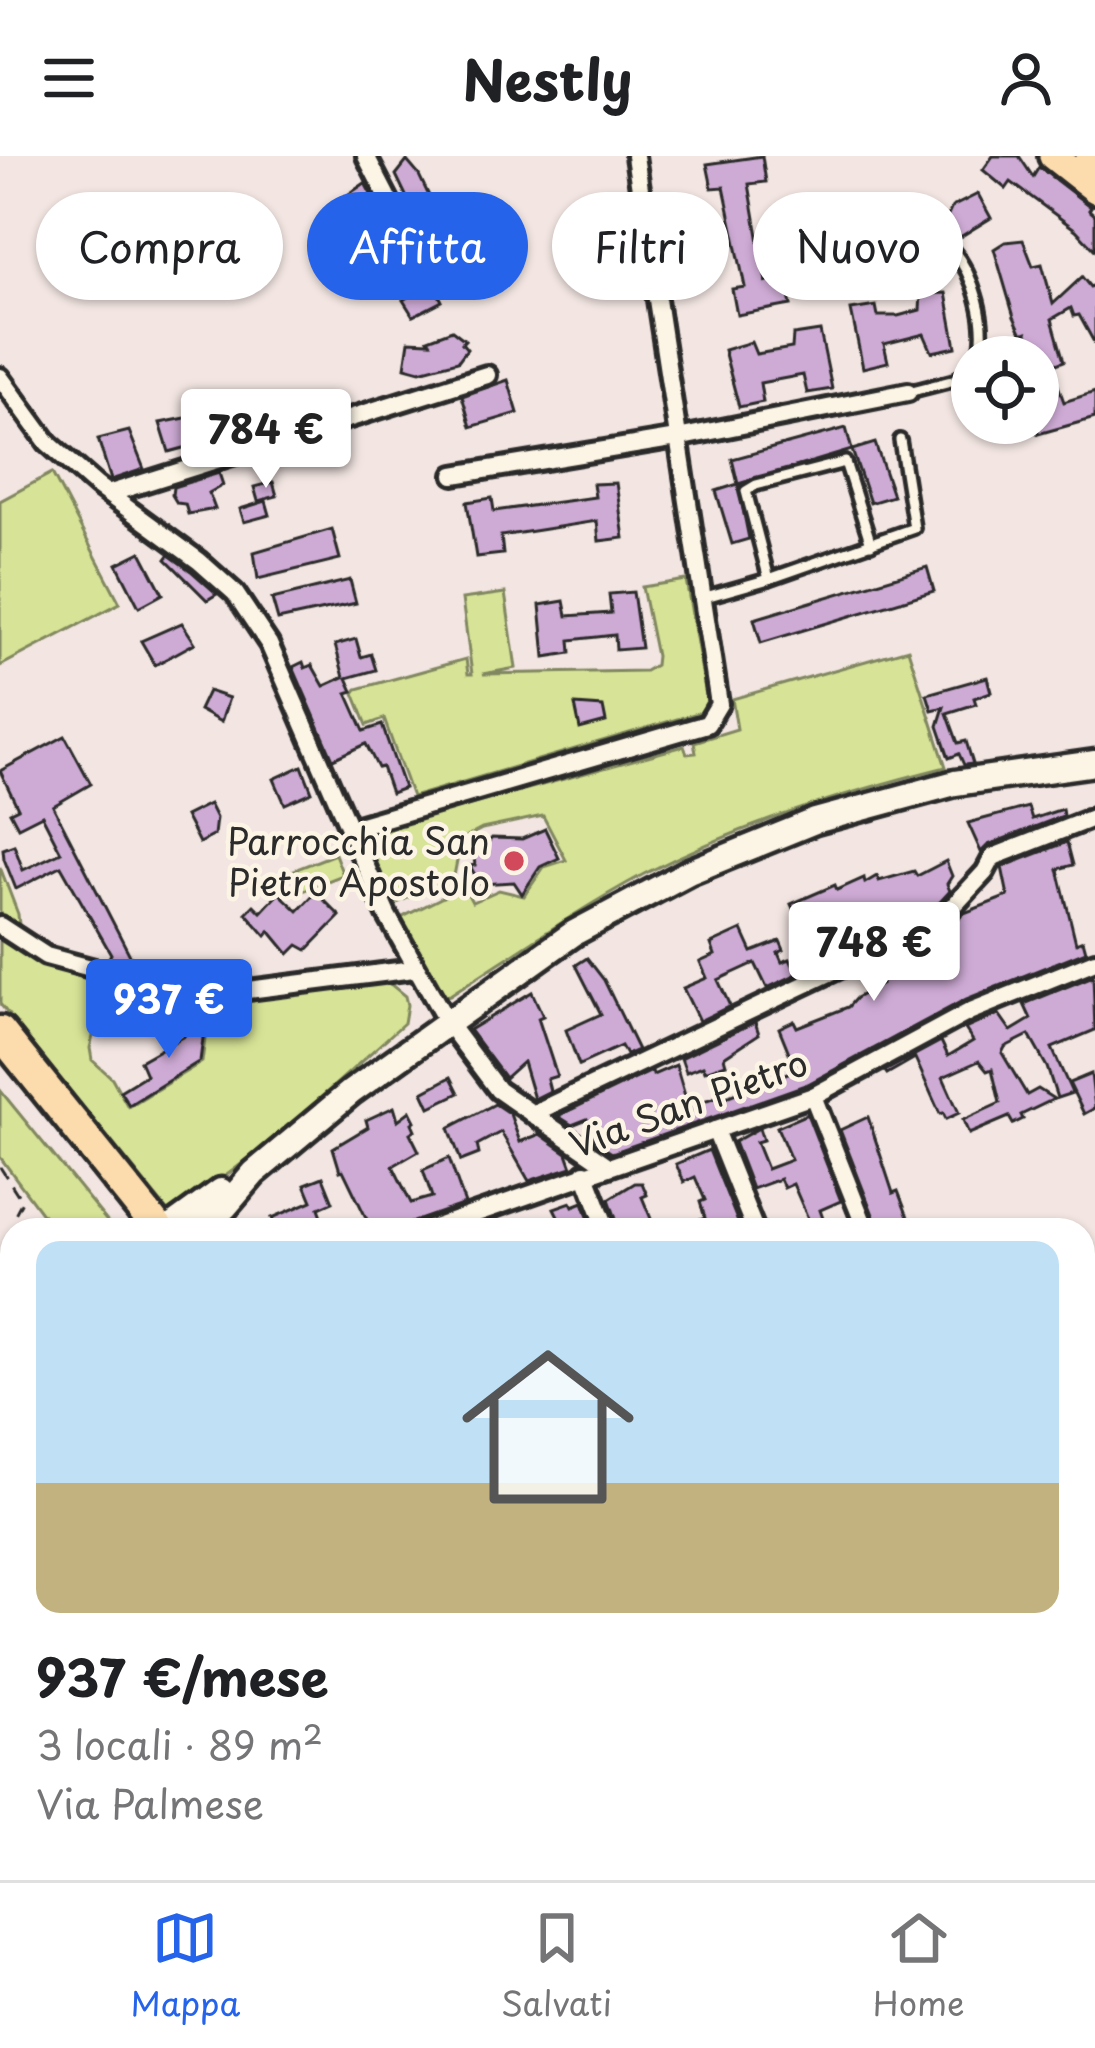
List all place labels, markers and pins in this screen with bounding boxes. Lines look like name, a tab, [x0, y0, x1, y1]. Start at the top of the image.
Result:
pin: 784 €	[182, 389, 350, 491]
place label: Parrocchia San Pietro Apostolo	[227, 813, 490, 908]
marker: Parrocchia San Pietro Apostolo	[501, 848, 527, 874]
pin: 748 €	[790, 902, 958, 1004]
pin: 937 €	[85, 959, 253, 1061]

